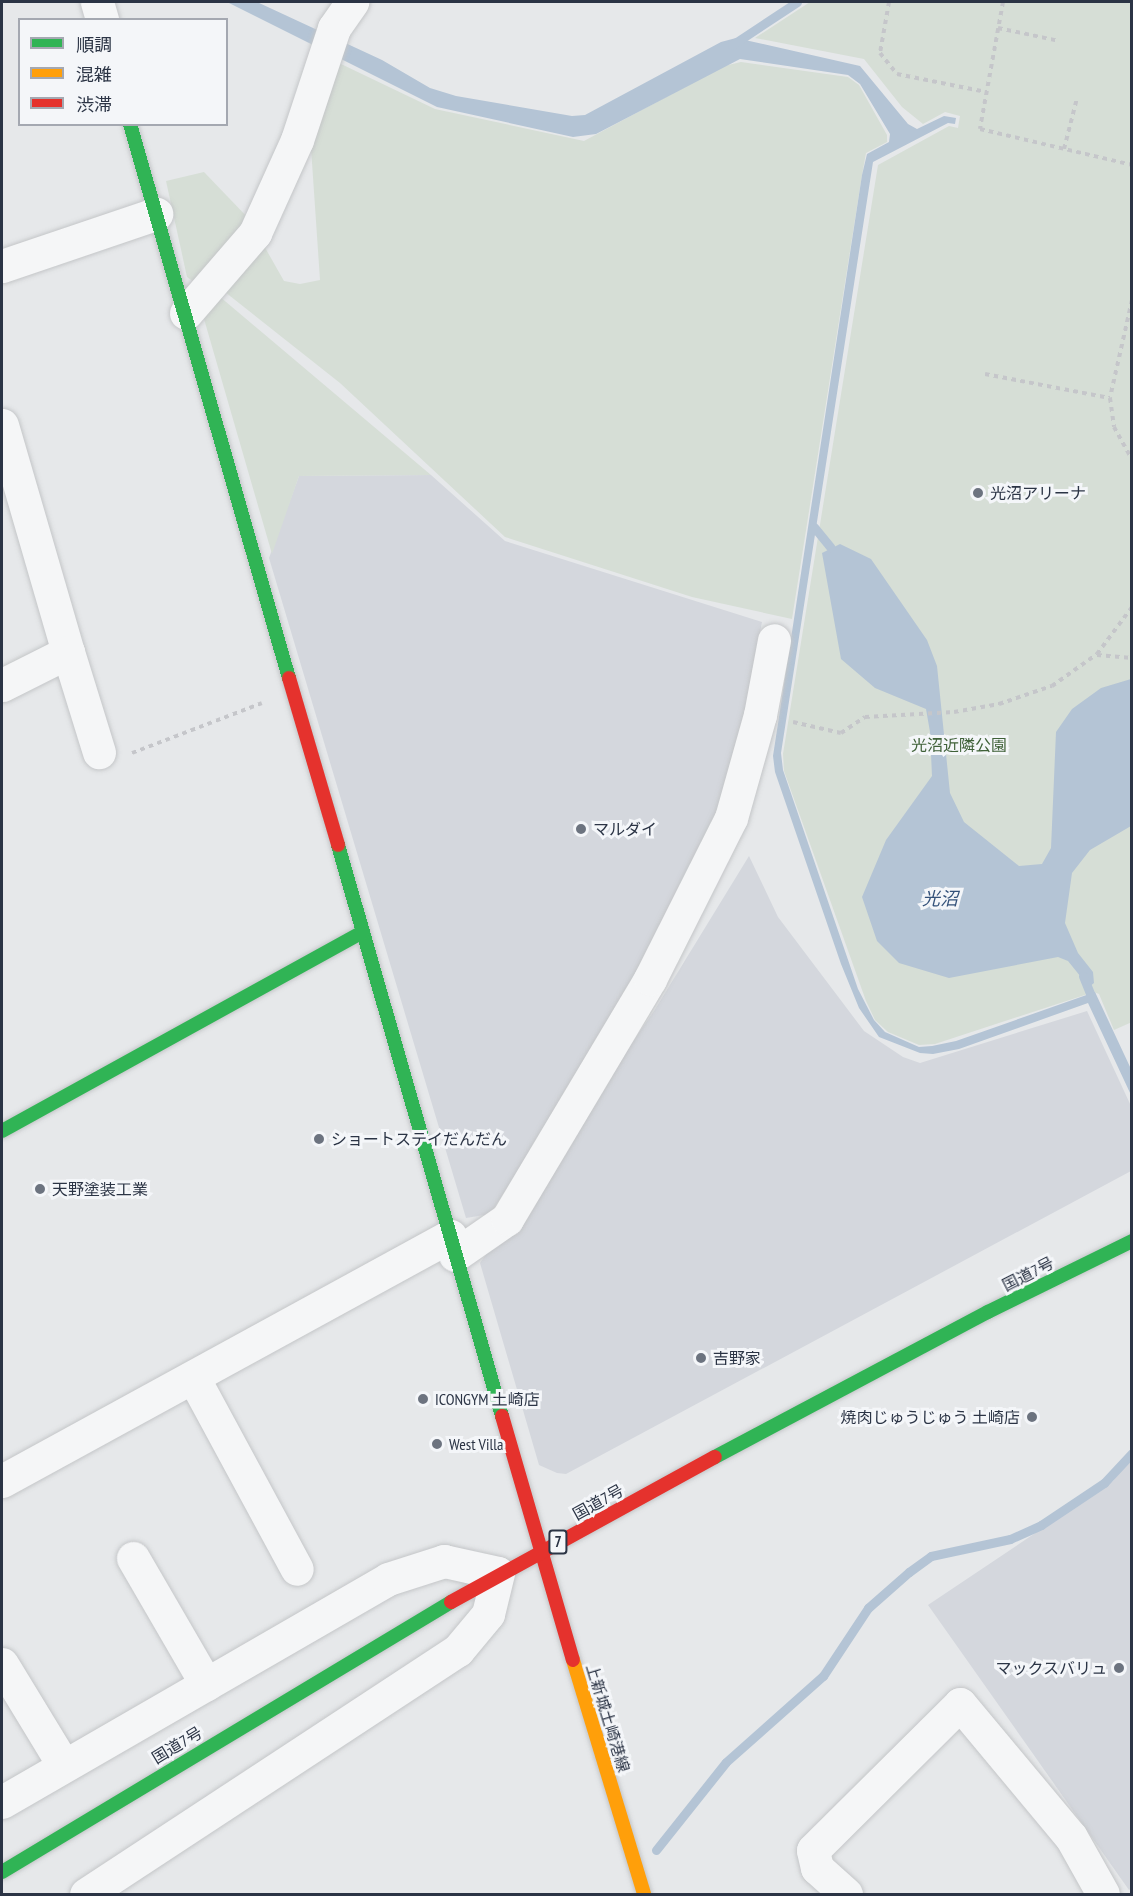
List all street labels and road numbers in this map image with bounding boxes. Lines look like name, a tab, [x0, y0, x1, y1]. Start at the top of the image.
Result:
street label: 国道7号	[999, 1253, 1057, 1295]
street label: 国道7号	[569, 1480, 627, 1524]
road number: 7	[548, 1530, 568, 1554]
street label: 上新城土崎港線	[582, 1662, 634, 1774]
street label: 国道7号	[148, 1723, 206, 1767]

